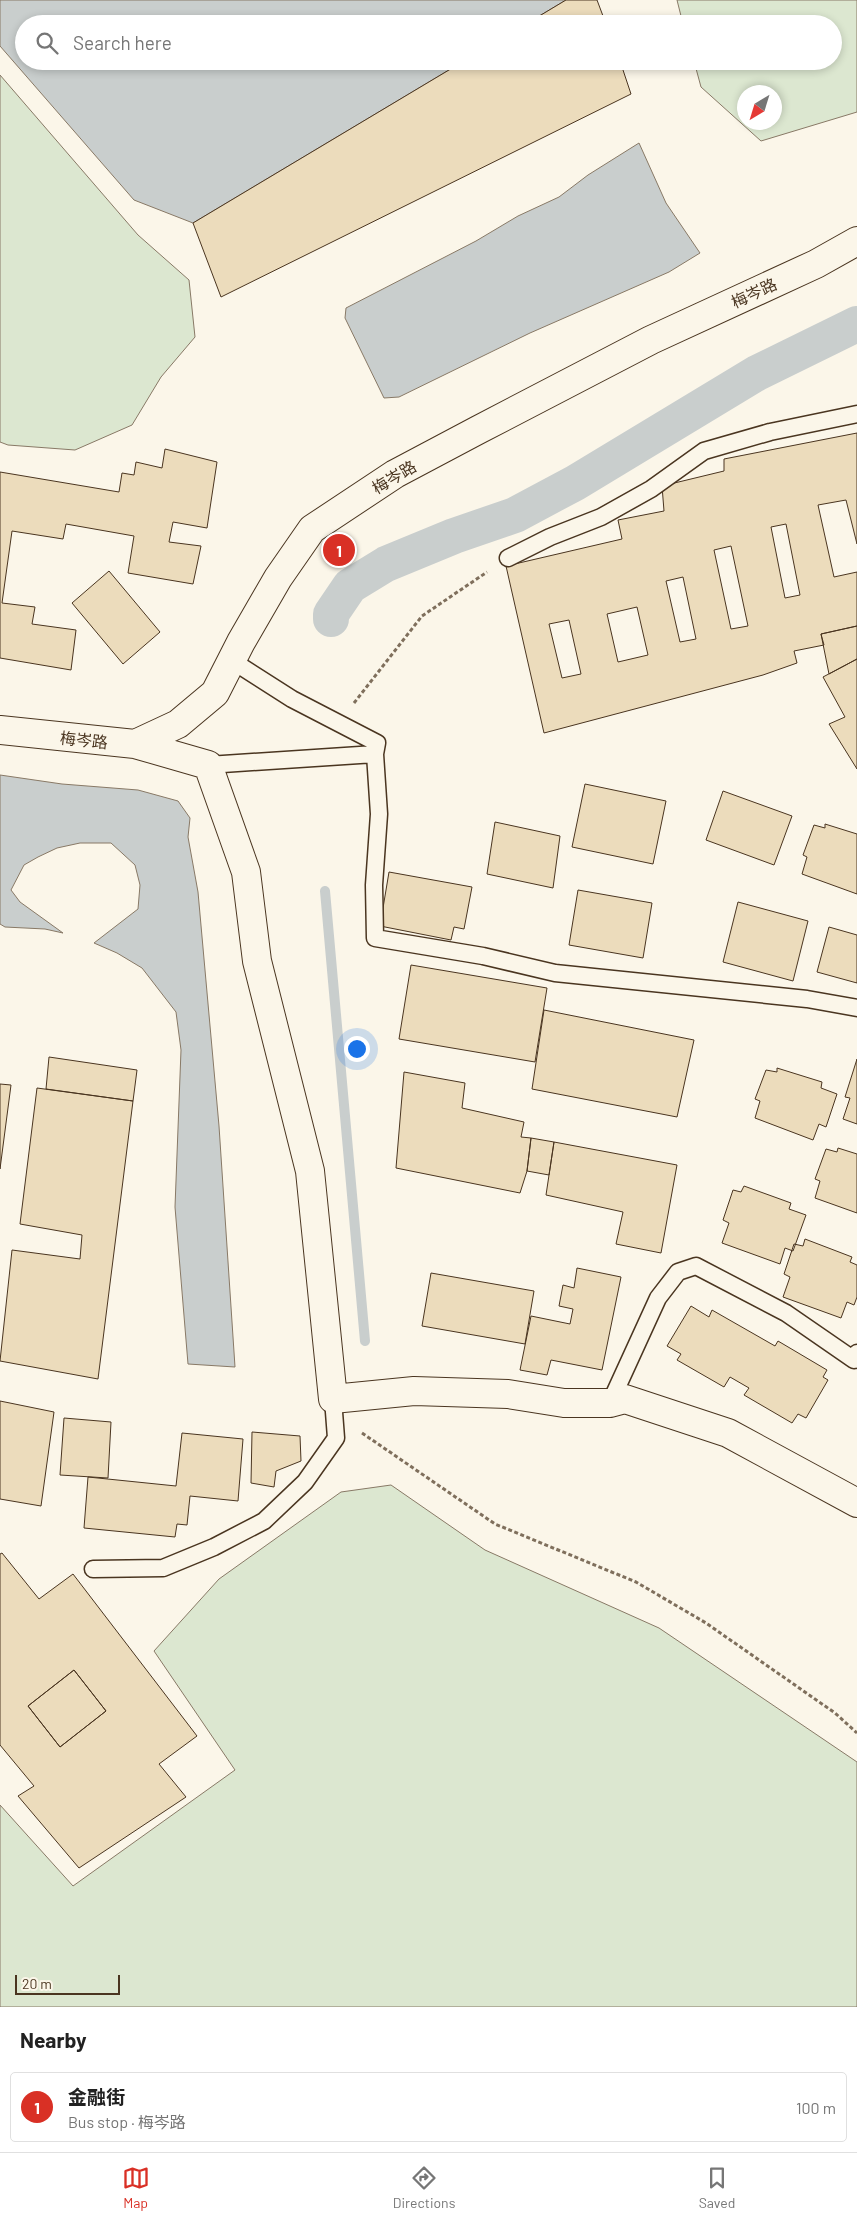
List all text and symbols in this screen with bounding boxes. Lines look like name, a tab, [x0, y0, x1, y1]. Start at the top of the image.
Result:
search box	[15, 15, 842, 70]
icon: search	[33, 29, 61, 57]
text: Search here	[73, 31, 172, 54]
north arrow	[737, 85, 782, 130]
street label: 梅岑路	[728, 274, 780, 311]
street label: 梅岑路	[368, 456, 419, 497]
pin: 1	[323, 531, 355, 569]
street label: 梅岑路	[59, 728, 109, 751]
your location	[344, 1036, 370, 1062]
scale bar	[15, 1972, 120, 1995]
text: 20 m	[22, 1975, 52, 1992]
text: Nearby	[20, 2027, 86, 2052]
text: 金融街	[68, 2085, 125, 2108]
text: 1	[34, 2098, 40, 2117]
text: 100 m	[796, 2098, 836, 2117]
text: Bus stop · 梅岑路	[68, 2112, 186, 2131]
tab: Map	[122, 2164, 150, 2211]
tab: Directions	[393, 2164, 455, 2211]
tab: Saved	[699, 2164, 735, 2211]

